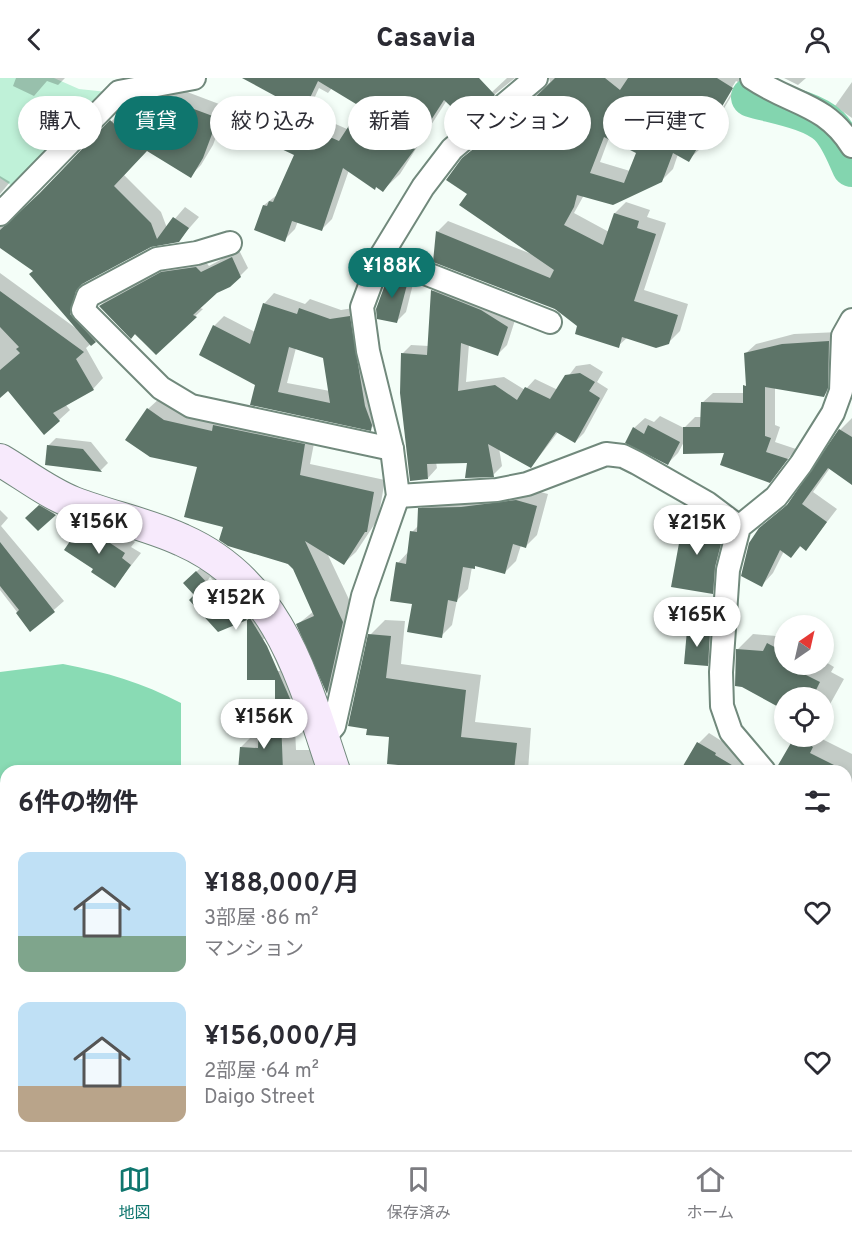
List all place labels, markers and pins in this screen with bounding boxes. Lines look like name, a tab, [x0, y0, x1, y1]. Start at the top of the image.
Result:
pin: ¥188K	[350, 248, 434, 299]
pin: ¥156K	[57, 504, 141, 555]
pin: ¥215K	[655, 505, 739, 556]
pin: ¥152K	[194, 580, 278, 631]
pin: ¥165K	[655, 597, 739, 648]
pin: ¥156K	[222, 699, 306, 750]

